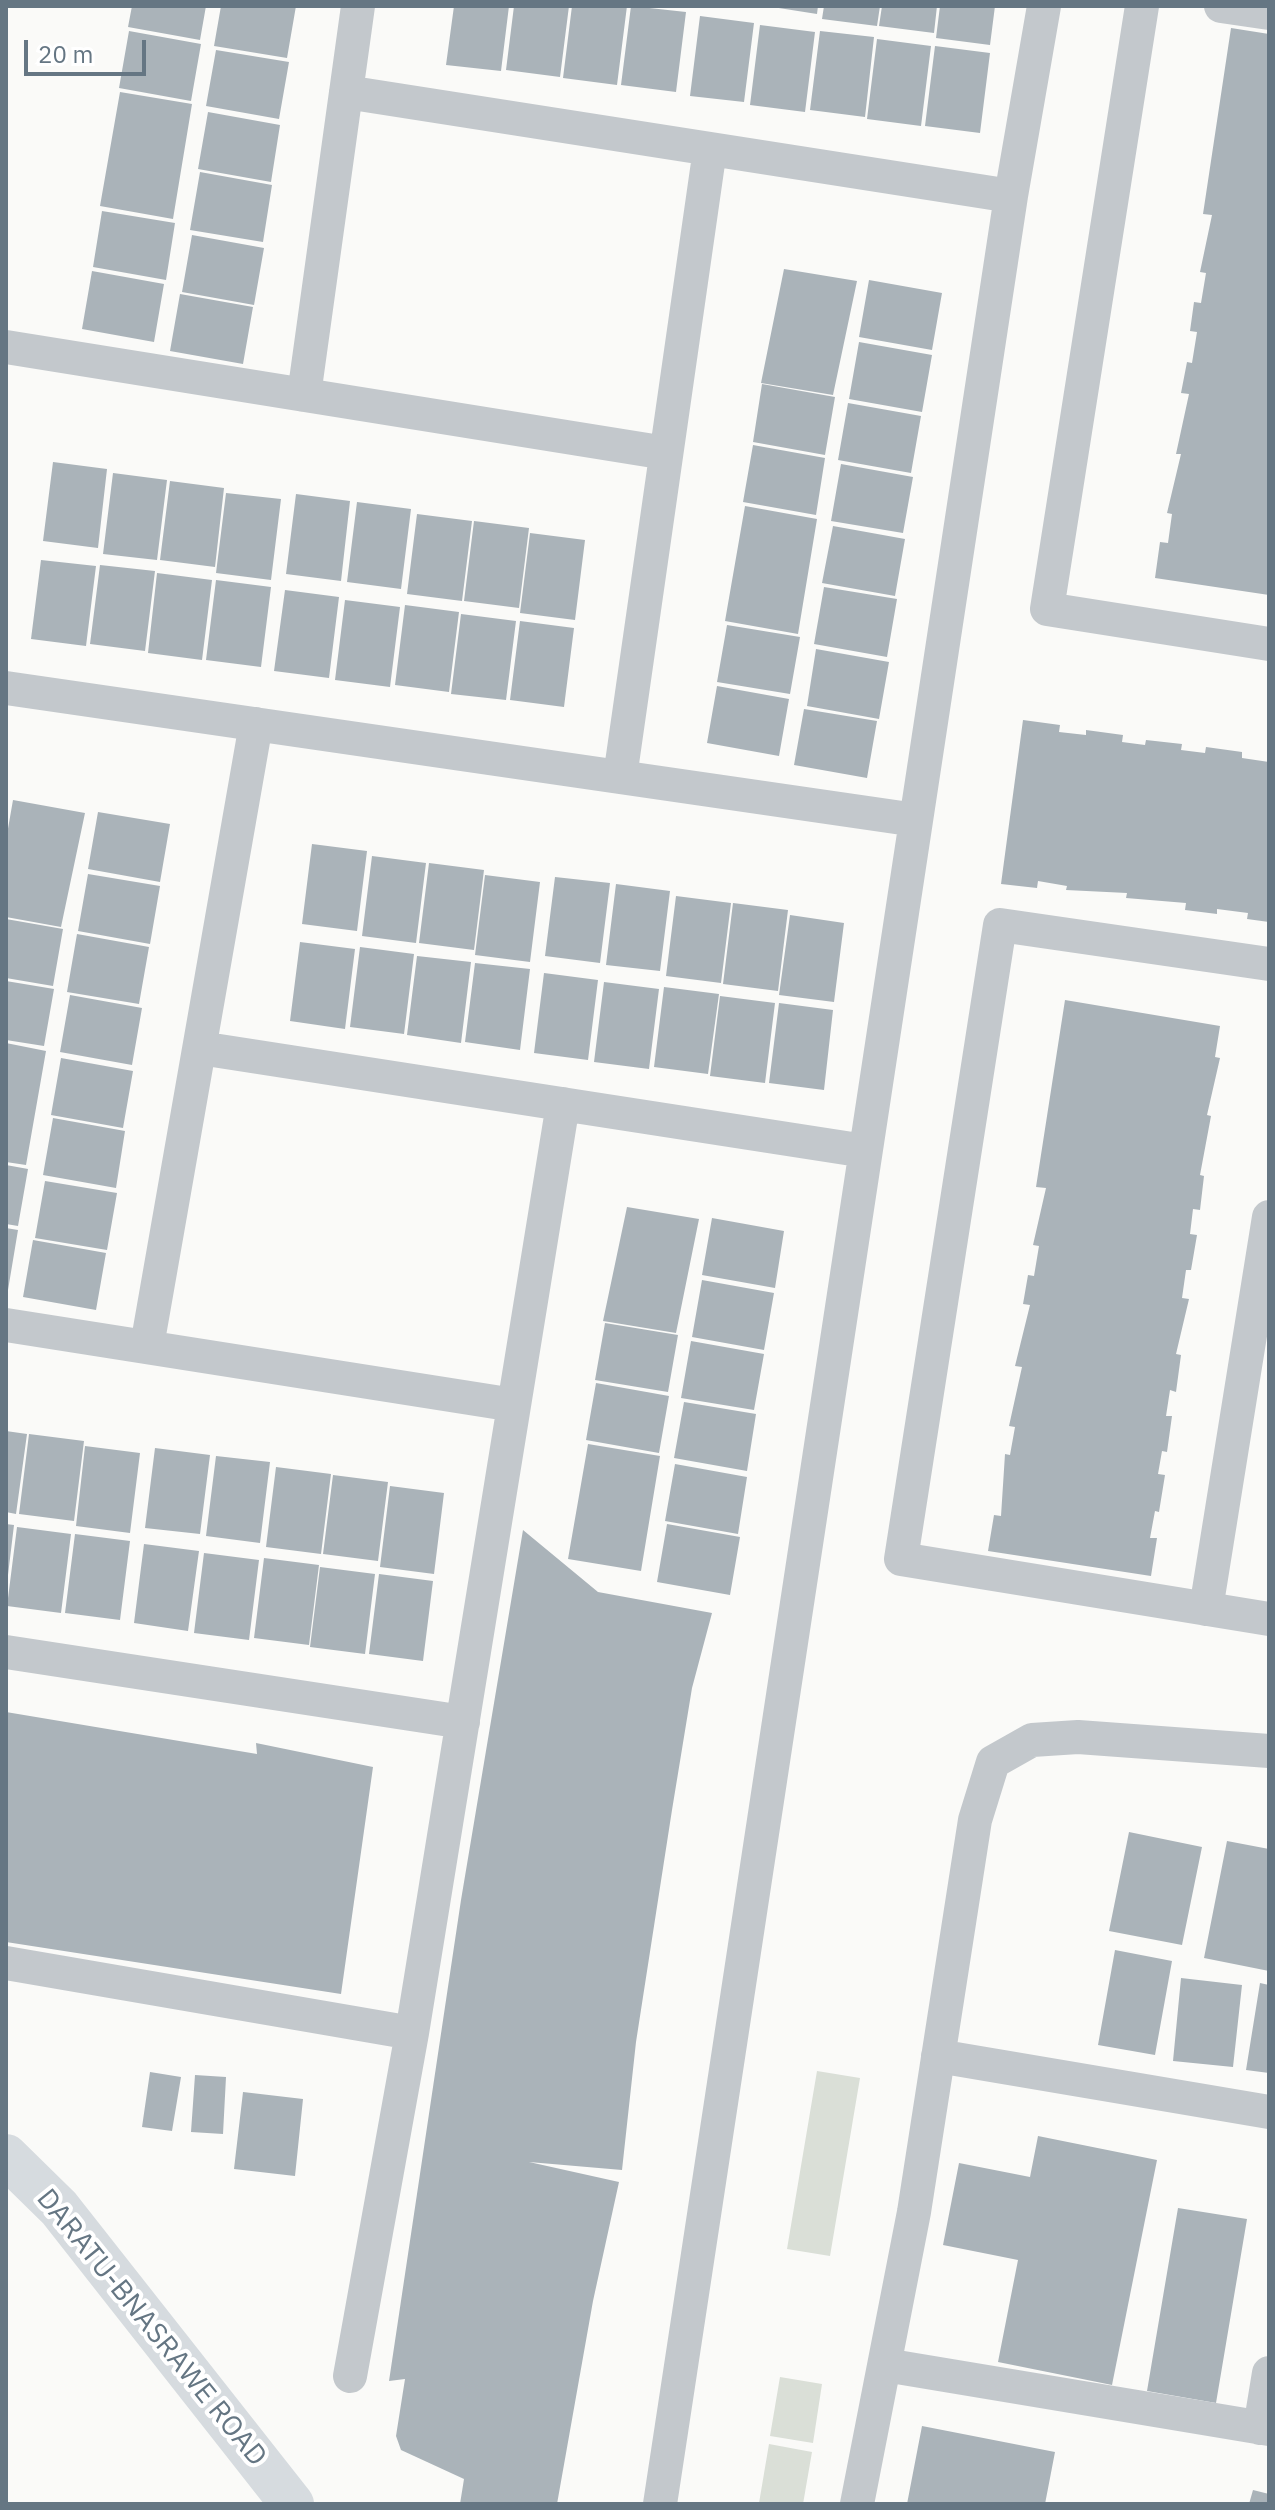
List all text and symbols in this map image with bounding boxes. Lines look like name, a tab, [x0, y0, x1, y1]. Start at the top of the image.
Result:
scale bar	[28, 24, 150, 74]
text: 20 m	[38, 38, 93, 70]
street label: DARATU-BNASRAWE ROAD	[29, 2183, 273, 2473]

